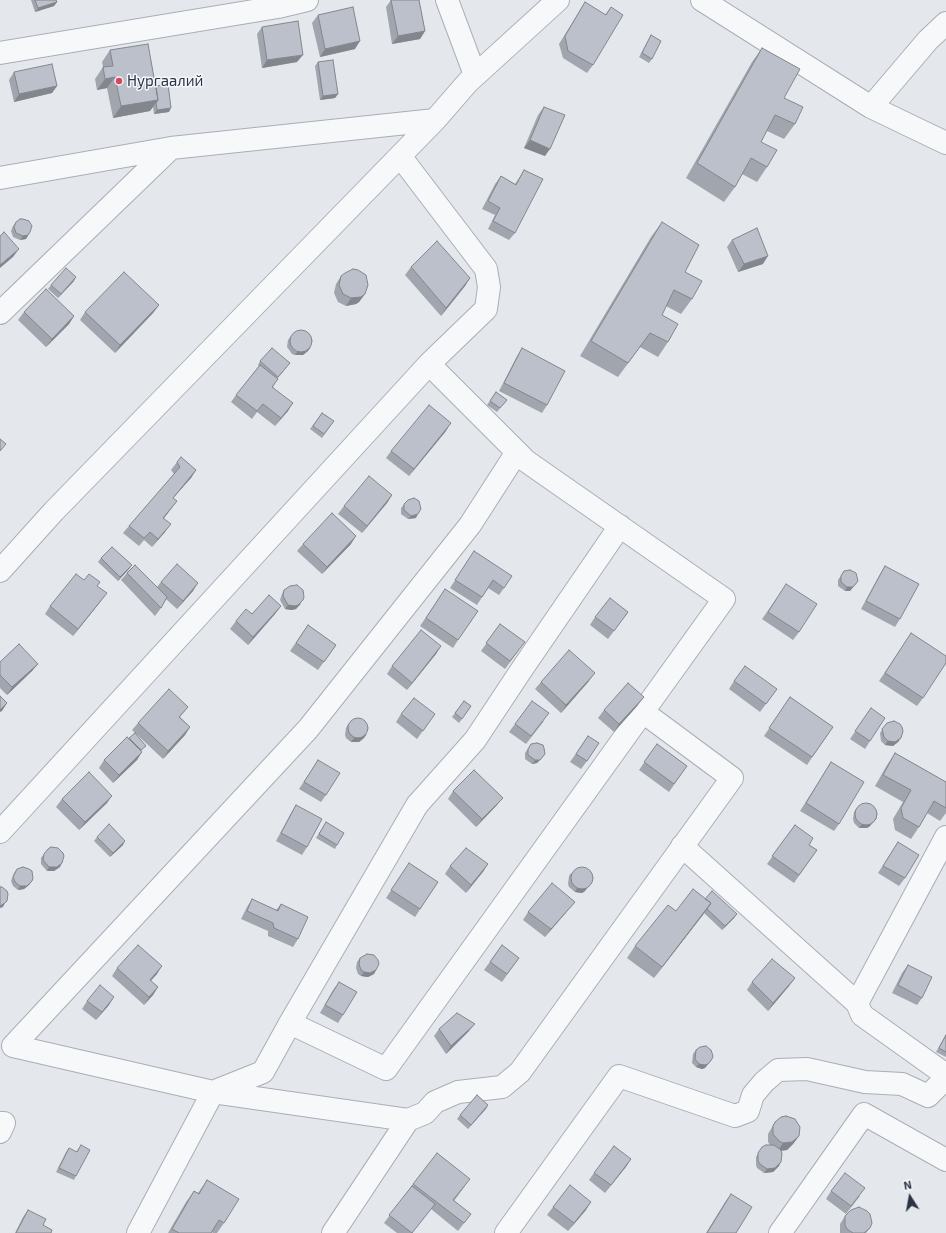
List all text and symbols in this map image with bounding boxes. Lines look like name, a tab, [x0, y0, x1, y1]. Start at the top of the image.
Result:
place label: Нургаалий	[127, 72, 203, 90]
marker: Нургаалий	[114, 76, 124, 86]
north arrow	[890, 1177, 930, 1217]
text: N	[902, 1178, 913, 1192]

